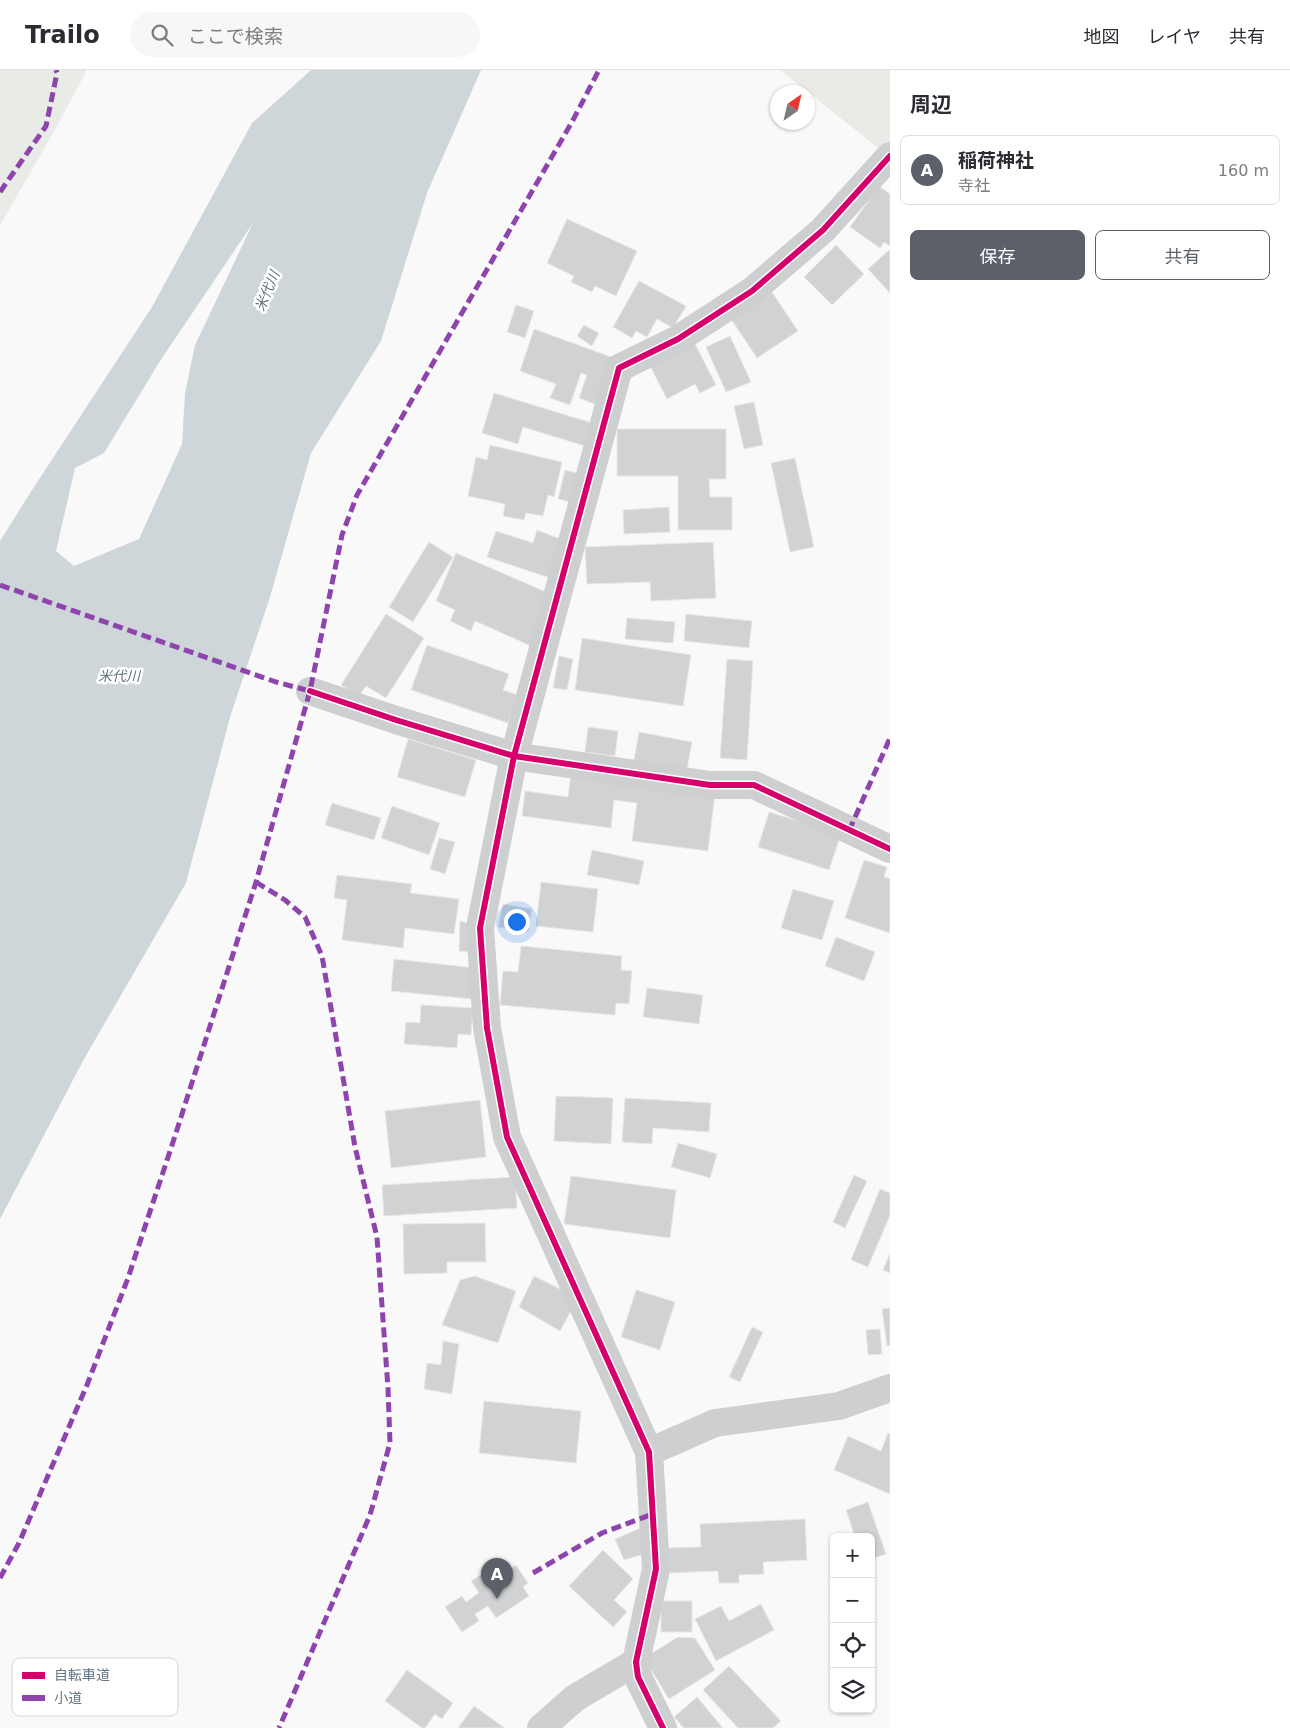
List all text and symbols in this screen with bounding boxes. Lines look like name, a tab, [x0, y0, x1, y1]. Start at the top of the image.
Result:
search box	[130, 12, 480, 57]
text: Trailo	[25, 21, 100, 49]
icon: search	[148, 21, 176, 49]
text: ここで検索	[188, 25, 283, 47]
text: 地図	[1084, 26, 1120, 47]
text: レイヤ	[1148, 26, 1201, 47]
text: 共有	[1229, 26, 1265, 47]
north arrow	[770, 85, 815, 130]
text: 周辺	[910, 93, 952, 117]
text: 稲荷神社	[958, 149, 1034, 171]
text: A	[921, 161, 933, 180]
text: 160 m	[1218, 161, 1269, 180]
text: 寺社	[958, 176, 990, 195]
button: 保存	[910, 230, 1085, 280]
button: 共有	[1095, 230, 1270, 280]
water label: 米代川	[251, 267, 283, 313]
water label: 米代川	[98, 668, 142, 684]
your location	[504, 909, 530, 935]
map controls	[830, 1533, 875, 1713]
button: +	[830, 1533, 875, 1578]
pin: A	[481, 1558, 513, 1599]
button: −	[830, 1578, 875, 1623]
button: locate	[830, 1623, 875, 1668]
legend	[12, 1658, 178, 1716]
text: 自転車道	[54, 1667, 110, 1683]
button: layers	[830, 1668, 875, 1713]
text: 小道	[54, 1690, 82, 1706]

